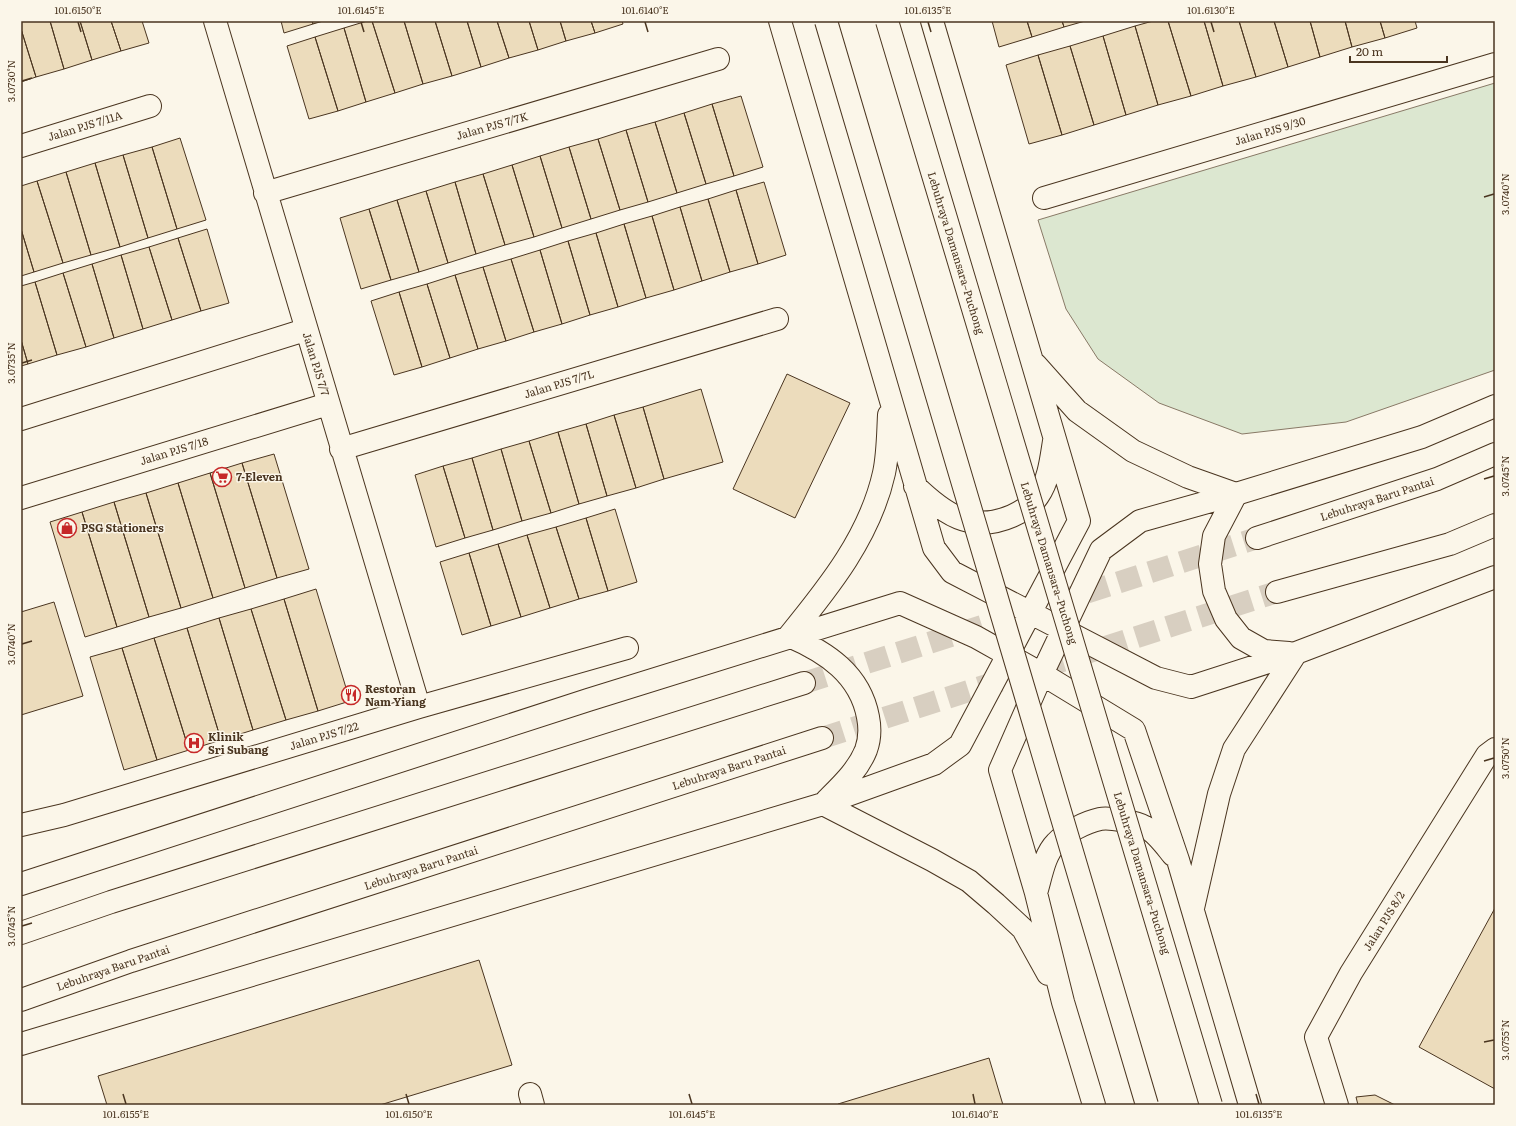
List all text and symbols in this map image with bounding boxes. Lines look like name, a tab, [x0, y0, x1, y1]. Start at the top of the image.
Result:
text: 101.6150°E	[54, 2, 102, 17]
text: 101.6145°E	[338, 2, 384, 17]
text: 101.6140°E	[621, 2, 669, 17]
text: 101.6135°E	[905, 2, 951, 17]
text: 101.6130°E	[1187, 2, 1235, 17]
scale bar	[1350, 38, 1447, 64]
text: 20 m	[1356, 42, 1383, 60]
text: 3.0730°N	[3, 60, 18, 102]
street label: Jalan PJS 7/11A	[45, 106, 124, 144]
street label: Jalan PJS 7/7K	[454, 107, 530, 143]
street label: Jalan PJS 9/30	[1232, 112, 1307, 148]
street label: Lebuhraya Damansara–Puchong	[925, 169, 990, 337]
text: 3.0740°N	[1497, 173, 1512, 215]
street label: Jalan PJS 7/7	[300, 330, 334, 398]
text: 3.0735°N	[3, 342, 18, 384]
street label: Jalan PJS 7/7L	[522, 365, 596, 401]
street label: Jalan PJS 7/18	[138, 432, 210, 468]
text: 3.0745°N	[1497, 455, 1512, 497]
supermarket icon: 7-Eleven	[211, 466, 233, 488]
place label: 7-Eleven	[236, 468, 283, 484]
street label: Lebuhraya Baru Pantai	[1318, 472, 1436, 524]
street label: Lebuhraya Damansara–Puchong	[1018, 479, 1083, 647]
shop icon: PSG Stationers	[56, 517, 78, 539]
place label: PSG Stationers	[81, 519, 164, 535]
text: 3.0740°N	[3, 623, 18, 665]
place label: Restoran Nam Yiang	[365, 680, 426, 709]
restaurant icon: Restoran Nam Yiang	[340, 684, 362, 706]
street label: Jalan PJS 7/22	[287, 717, 361, 753]
place label: Klinik Sri Subang	[208, 728, 269, 757]
hospital icon: Klinik Sri Subang	[183, 732, 205, 754]
text: 3.0750°N	[1497, 737, 1512, 779]
street label: Lebuhraya Baru Pantai	[670, 741, 788, 793]
street label: Lebuhraya Damansara–Puchong	[1111, 789, 1176, 957]
street label: Lebuhraya Baru Pantai	[362, 841, 480, 893]
street label: Jalan PJS 8/2	[1359, 887, 1408, 953]
text: 3.0745°N	[3, 905, 18, 947]
street label: Lebuhraya Baru Pantai	[54, 940, 172, 994]
text: 3.0755°N	[1497, 1019, 1512, 1061]
text: 101.6155°E	[103, 1106, 149, 1121]
text: 101.6150°E	[385, 1106, 433, 1121]
text: 101.6145°E	[669, 1106, 715, 1121]
text: 101.6140°E	[951, 1106, 999, 1121]
text: 101.6135°E	[1236, 1106, 1282, 1121]

